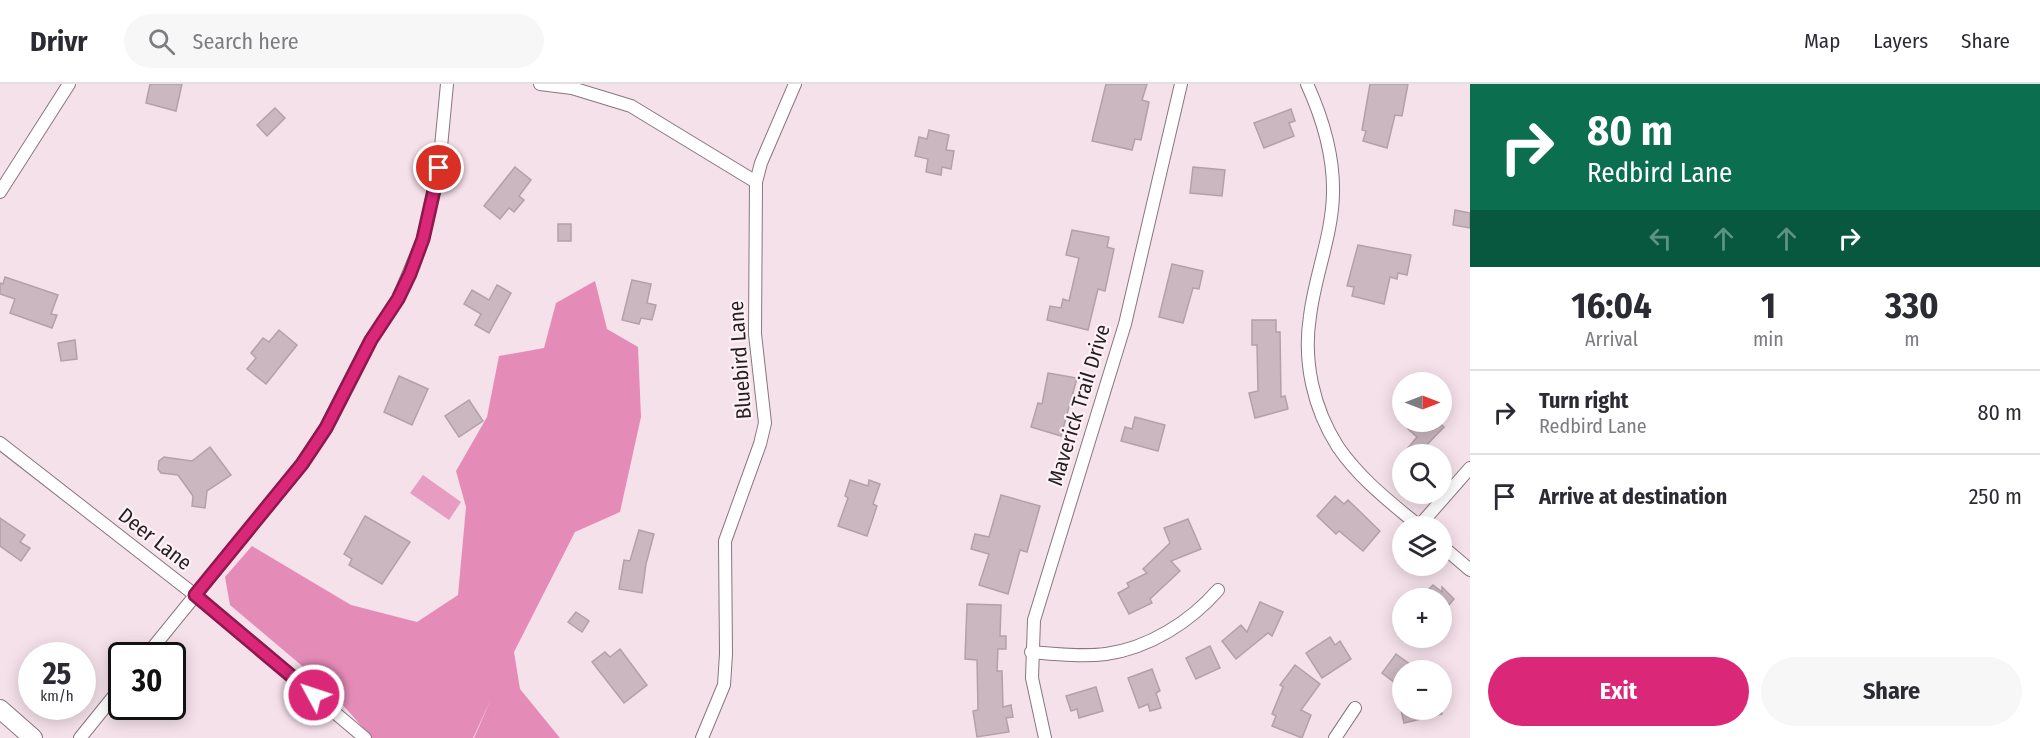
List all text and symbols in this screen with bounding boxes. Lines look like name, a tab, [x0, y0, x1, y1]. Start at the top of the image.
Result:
search box	[124, 14, 544, 68]
text: Drivr	[30, 25, 88, 58]
icon: search	[145, 25, 178, 58]
text: Search here	[193, 28, 299, 55]
text: Map	[1804, 28, 1840, 54]
text: Layers	[1873, 28, 1928, 54]
text: Share	[1961, 28, 2010, 54]
text: 80 m	[1587, 106, 1673, 156]
icon: right	[1488, 108, 1566, 186]
pin	[413, 142, 464, 193]
icon: arrive	[422, 151, 455, 184]
text: Redbird Lane	[1587, 157, 1732, 189]
icon: left	[1644, 222, 1677, 255]
icon: ahead	[1707, 222, 1740, 255]
icon: ahead	[1770, 222, 1803, 255]
icon: right	[1833, 222, 1866, 255]
text: 16:04	[1571, 284, 1652, 328]
text: 1	[1761, 284, 1776, 328]
text: 330	[1885, 284, 1939, 328]
street label: Bluebird Lane	[723, 300, 757, 420]
street label: Maverick Trail Drive	[1042, 321, 1116, 489]
text: Arrival	[1585, 327, 1638, 351]
text: min	[1753, 327, 1784, 351]
text: m	[1904, 327, 1920, 351]
north arrow	[1392, 372, 1452, 432]
map controls	[1392, 372, 1452, 720]
text: Turn right	[1539, 387, 1628, 414]
icon: right	[1488, 396, 1521, 429]
text: 80 m	[1977, 399, 2022, 426]
text: Redbird Lane	[1539, 414, 1647, 438]
button: search	[1392, 444, 1452, 504]
icon: arrive	[1488, 480, 1521, 513]
text: Arrive at destination	[1539, 483, 1727, 510]
text: 250 m	[1969, 483, 2022, 510]
street label: Deer Lane	[113, 502, 197, 576]
button: layers	[1392, 516, 1452, 576]
button: +	[1392, 588, 1452, 648]
speed limit sign: 30	[108, 642, 186, 720]
text: 25	[43, 656, 71, 692]
button: Exit	[1488, 657, 1749, 726]
button: Share	[1761, 657, 2022, 726]
button: −	[1392, 660, 1452, 720]
position arrow	[282, 663, 346, 727]
text: km/h	[40, 687, 74, 705]

